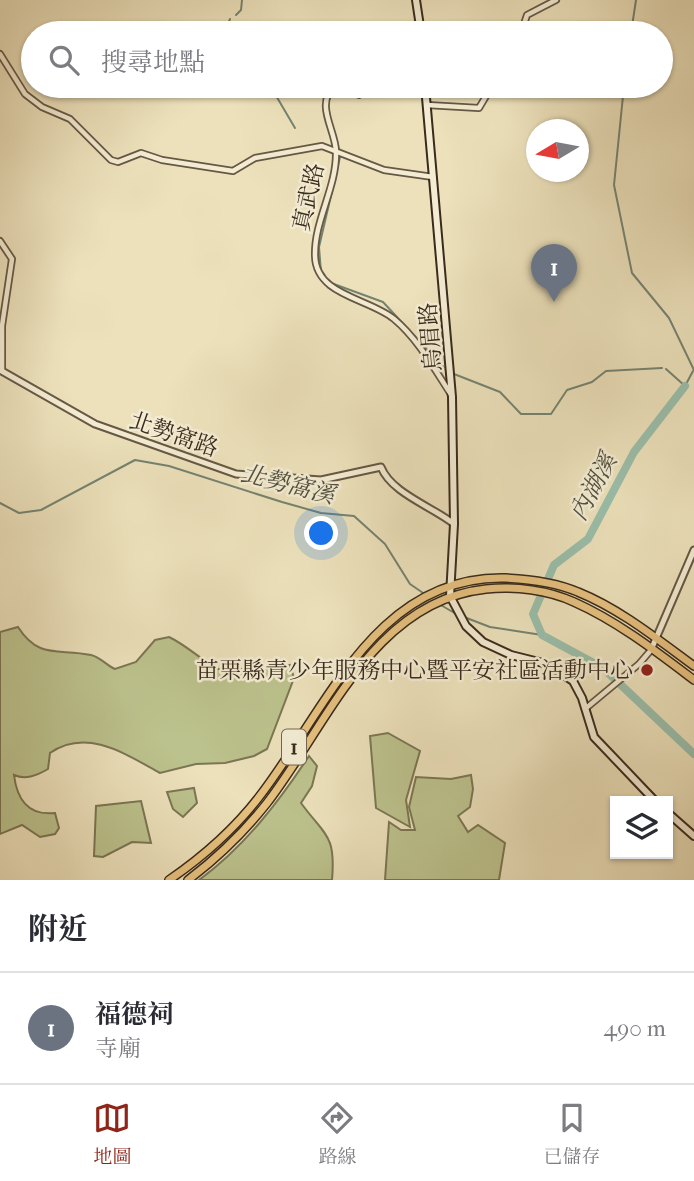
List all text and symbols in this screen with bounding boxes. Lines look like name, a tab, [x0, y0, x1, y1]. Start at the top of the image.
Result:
search box	[21, 21, 673, 98]
icon: search	[45, 41, 83, 79]
text: 搜尋地點	[101, 47, 205, 78]
north arrow	[526, 119, 589, 182]
street label: 真武路	[288, 160, 329, 234]
pin: 1	[531, 244, 577, 302]
street label: 烏眉路	[414, 301, 447, 373]
street label: 北勢窩路	[126, 407, 222, 462]
water label: 內湖溪	[564, 446, 624, 525]
water label: 北勢窩溪	[238, 459, 341, 510]
your location	[304, 516, 338, 550]
place label: 苗栗縣青少年服務中心暨平安社區活動中心	[196, 657, 633, 684]
marker: 苗栗縣青少年服務中心暨平安社區活動中心	[639, 662, 655, 678]
road number: 1	[282, 730, 306, 764]
map controls	[610, 796, 673, 859]
button: layers	[610, 796, 673, 859]
text: 附近	[28, 912, 88, 947]
text: 福德祠	[95, 999, 173, 1030]
text: 1	[47, 1015, 55, 1042]
text: 490 m	[604, 1015, 666, 1042]
text: 寺廟	[95, 1035, 141, 1062]
tab: 地圖	[93, 1099, 132, 1168]
tab: 路線	[318, 1099, 357, 1168]
tab: 已儲存	[543, 1099, 601, 1168]

